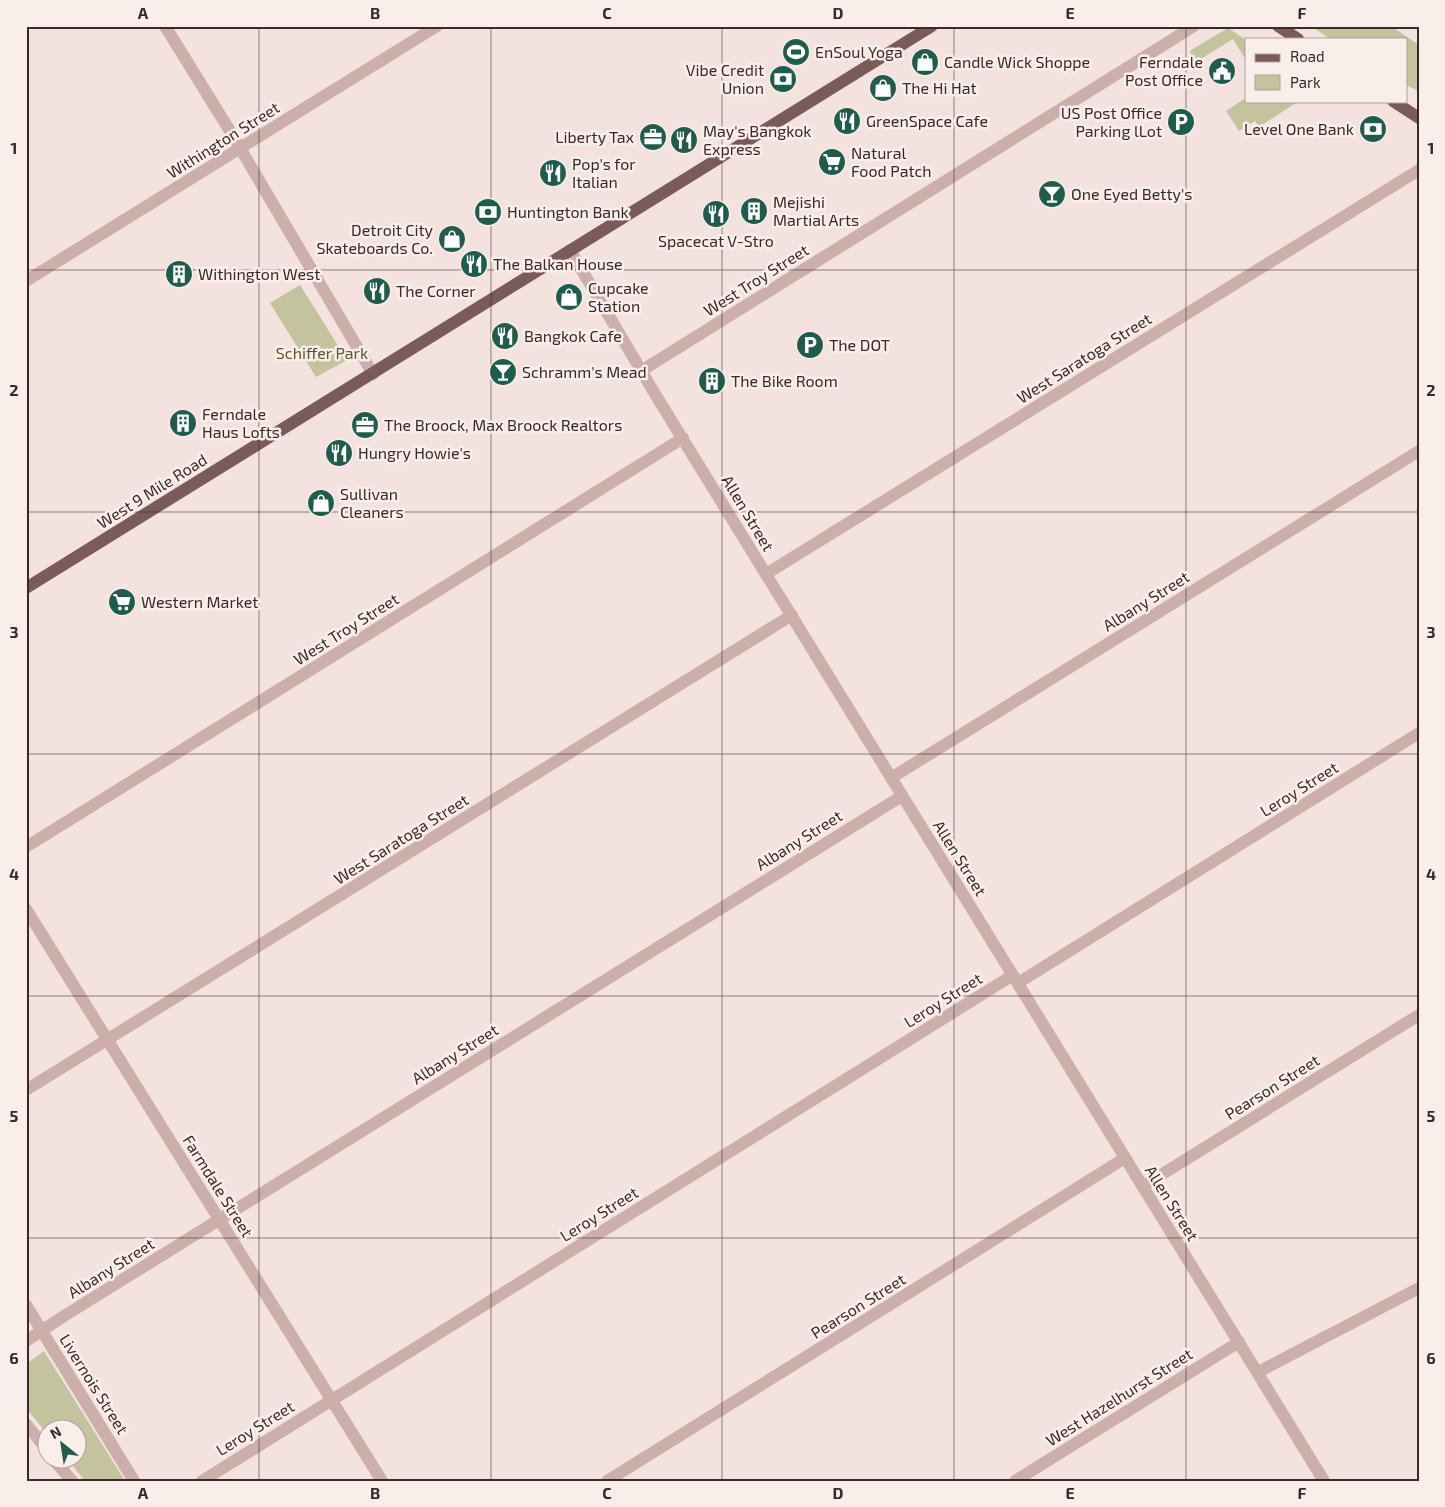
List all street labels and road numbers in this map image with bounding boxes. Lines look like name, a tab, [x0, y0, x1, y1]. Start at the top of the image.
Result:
street label: Withington Street	[163, 97, 283, 182]
street label: West Troy Street	[700, 240, 812, 319]
street label: West Saratoga Street	[1013, 308, 1155, 407]
street label: West 9 Mile Road	[93, 449, 210, 532]
street label: Allen Street	[718, 471, 779, 554]
street label: Albany Street	[1099, 567, 1192, 635]
street label: West Troy Street	[290, 589, 402, 668]
street label: Leroy Street	[1256, 757, 1341, 820]
street label: West Saratoga Street	[330, 789, 472, 888]
street label: Albany Street	[752, 806, 845, 874]
street label: Allen Street	[930, 816, 991, 899]
street label: Leroy Street	[900, 968, 985, 1031]
street label: Albany Street	[408, 1020, 501, 1088]
street label: Pearson Street	[1221, 1050, 1322, 1123]
street label: Farmdale Street	[179, 1131, 257, 1240]
street label: Allen Street	[1142, 1161, 1203, 1244]
street label: Leroy Street	[556, 1182, 641, 1245]
street label: Albany Street	[64, 1234, 157, 1302]
street label: Pearson Street	[807, 1269, 908, 1342]
street label: Livernois Street	[56, 1330, 133, 1437]
street label: West Hazelhurst Street	[1042, 1344, 1196, 1449]
street label: Leroy Street	[212, 1396, 297, 1459]

